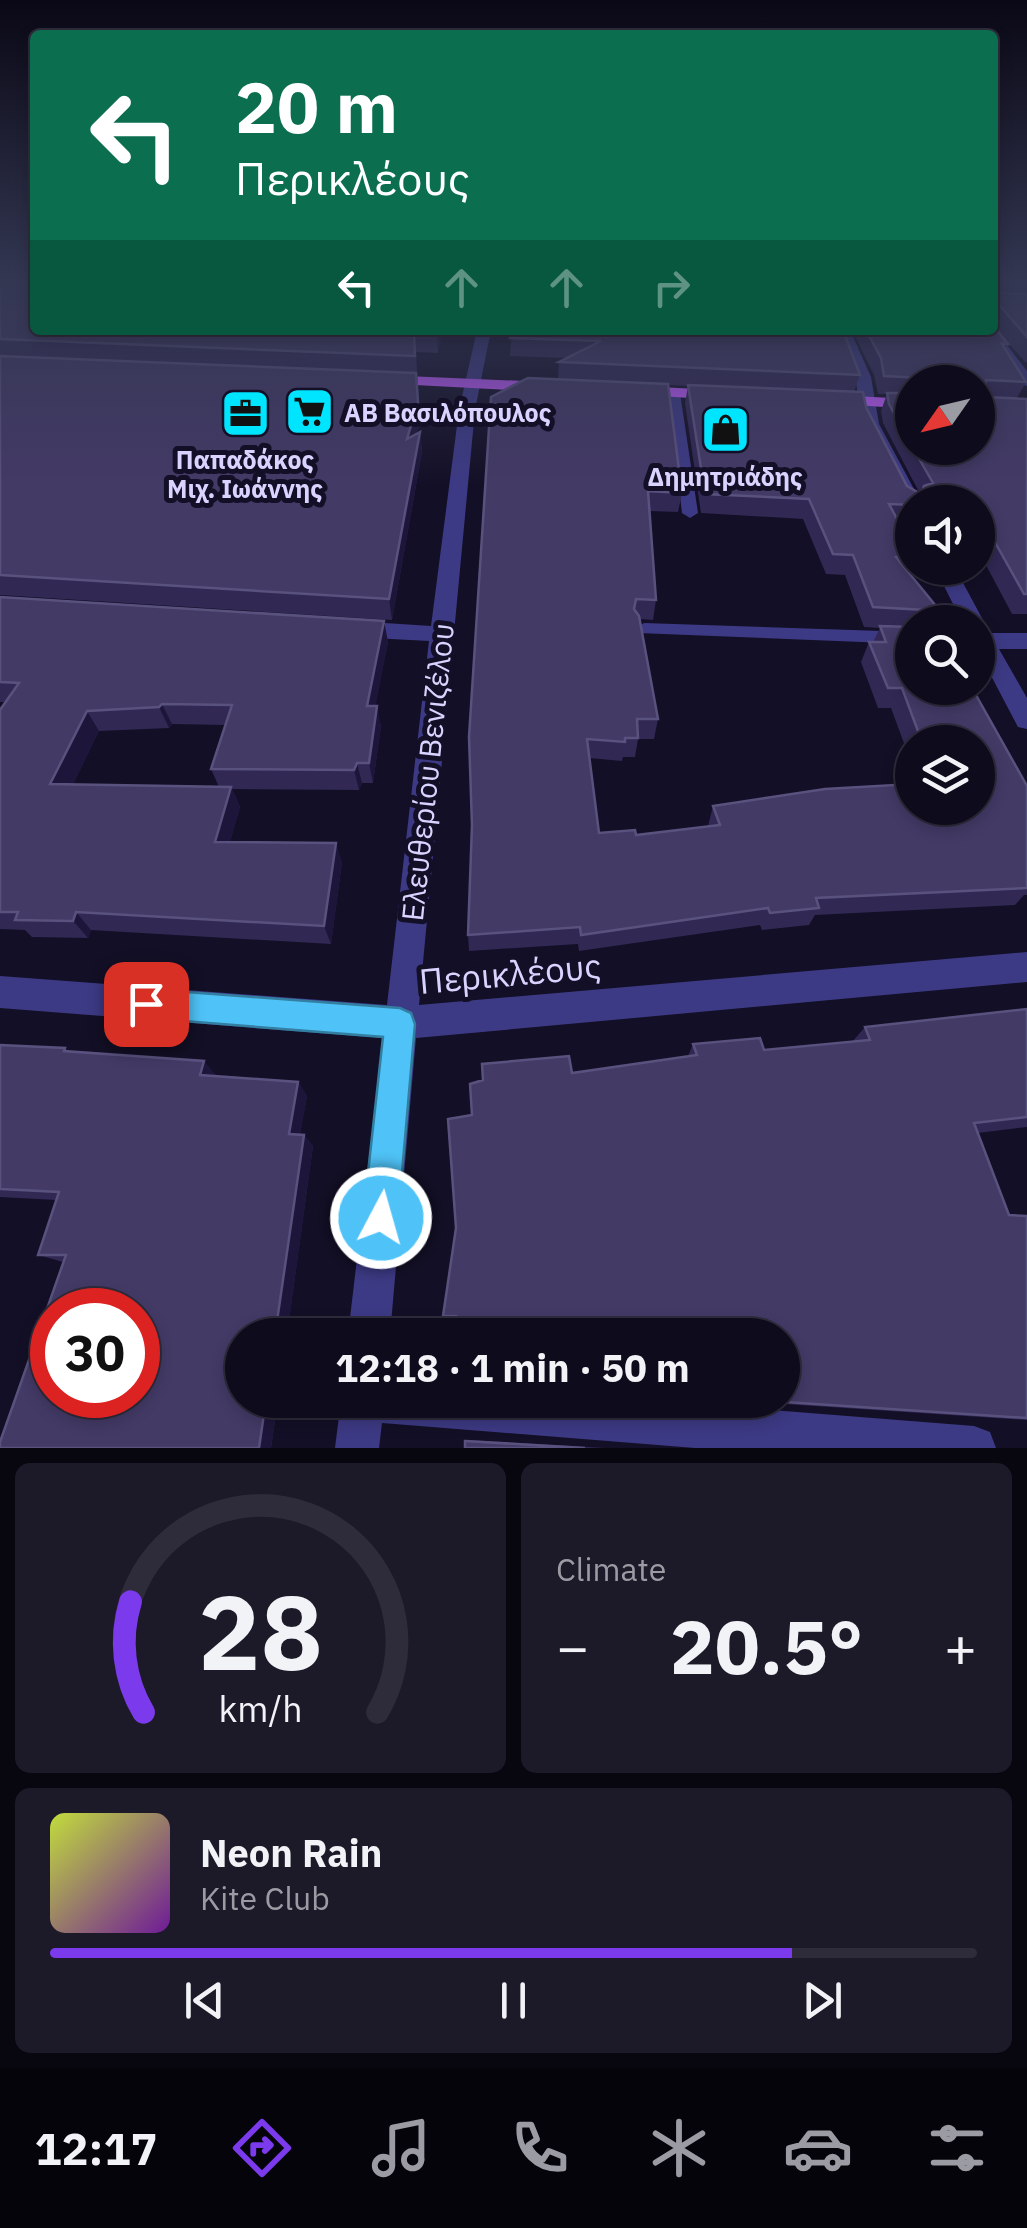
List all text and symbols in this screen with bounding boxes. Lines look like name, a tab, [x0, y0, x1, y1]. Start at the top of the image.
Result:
text: 20 m	[235, 61, 398, 152]
icon: left	[70, 70, 200, 200]
text: Περικλέους	[235, 149, 470, 207]
icon: left	[329, 260, 384, 315]
icon: ahead	[434, 260, 489, 315]
icon: ahead	[539, 260, 594, 315]
icon: right	[644, 260, 699, 315]
north arrow	[895, 365, 995, 465]
map controls	[895, 365, 995, 825]
supermarket icon: ΑΒ Βασιλόπουλος	[283, 386, 335, 438]
office icon: Παπαδάκος Μιχ. Ιωάννης	[219, 387, 271, 439]
place label: ΑΒ Βασιλόπουλος	[344, 396, 552, 429]
shop icon: Δημητριάδης	[699, 404, 751, 456]
place label: Παπαδάκος Μιχ. Ιωάννης	[167, 443, 323, 505]
place label: Δημητριάδης	[647, 460, 803, 493]
button: sound	[895, 485, 995, 585]
button: search	[895, 605, 995, 705]
street label: Ελευθερίου Βενιζέλου	[392, 621, 462, 923]
button: layers	[895, 725, 995, 825]
street label: Περικλέους	[417, 942, 603, 1004]
pin	[104, 962, 189, 1047]
icon: arrive	[119, 977, 174, 1032]
position arrow	[329, 1166, 433, 1270]
speed limit sign: 30	[30, 1288, 160, 1418]
text: 12:18 · 1 min · 50 m	[335, 1343, 690, 1392]
text: Climate	[556, 1548, 666, 1590]
text: 28	[198, 1563, 323, 1699]
text: 20.5°	[670, 1597, 863, 1695]
text: −	[556, 1611, 589, 1682]
text: +	[944, 1611, 977, 1682]
text: km/h	[218, 1685, 303, 1732]
text: Neon Rain	[200, 1828, 382, 1877]
text: Kite Club	[200, 1877, 330, 1919]
icon: previous	[177, 1973, 232, 2028]
icon: pause	[486, 1973, 541, 2028]
icon: next	[795, 1973, 850, 2028]
icon: directions	[227, 2113, 297, 2183]
icon: music	[366, 2113, 436, 2183]
icon: phone	[505, 2113, 575, 2183]
icon: climate	[644, 2113, 714, 2183]
icon: car	[783, 2113, 853, 2183]
icon: filters	[922, 2113, 992, 2183]
text: 12:17	[35, 2119, 157, 2177]

